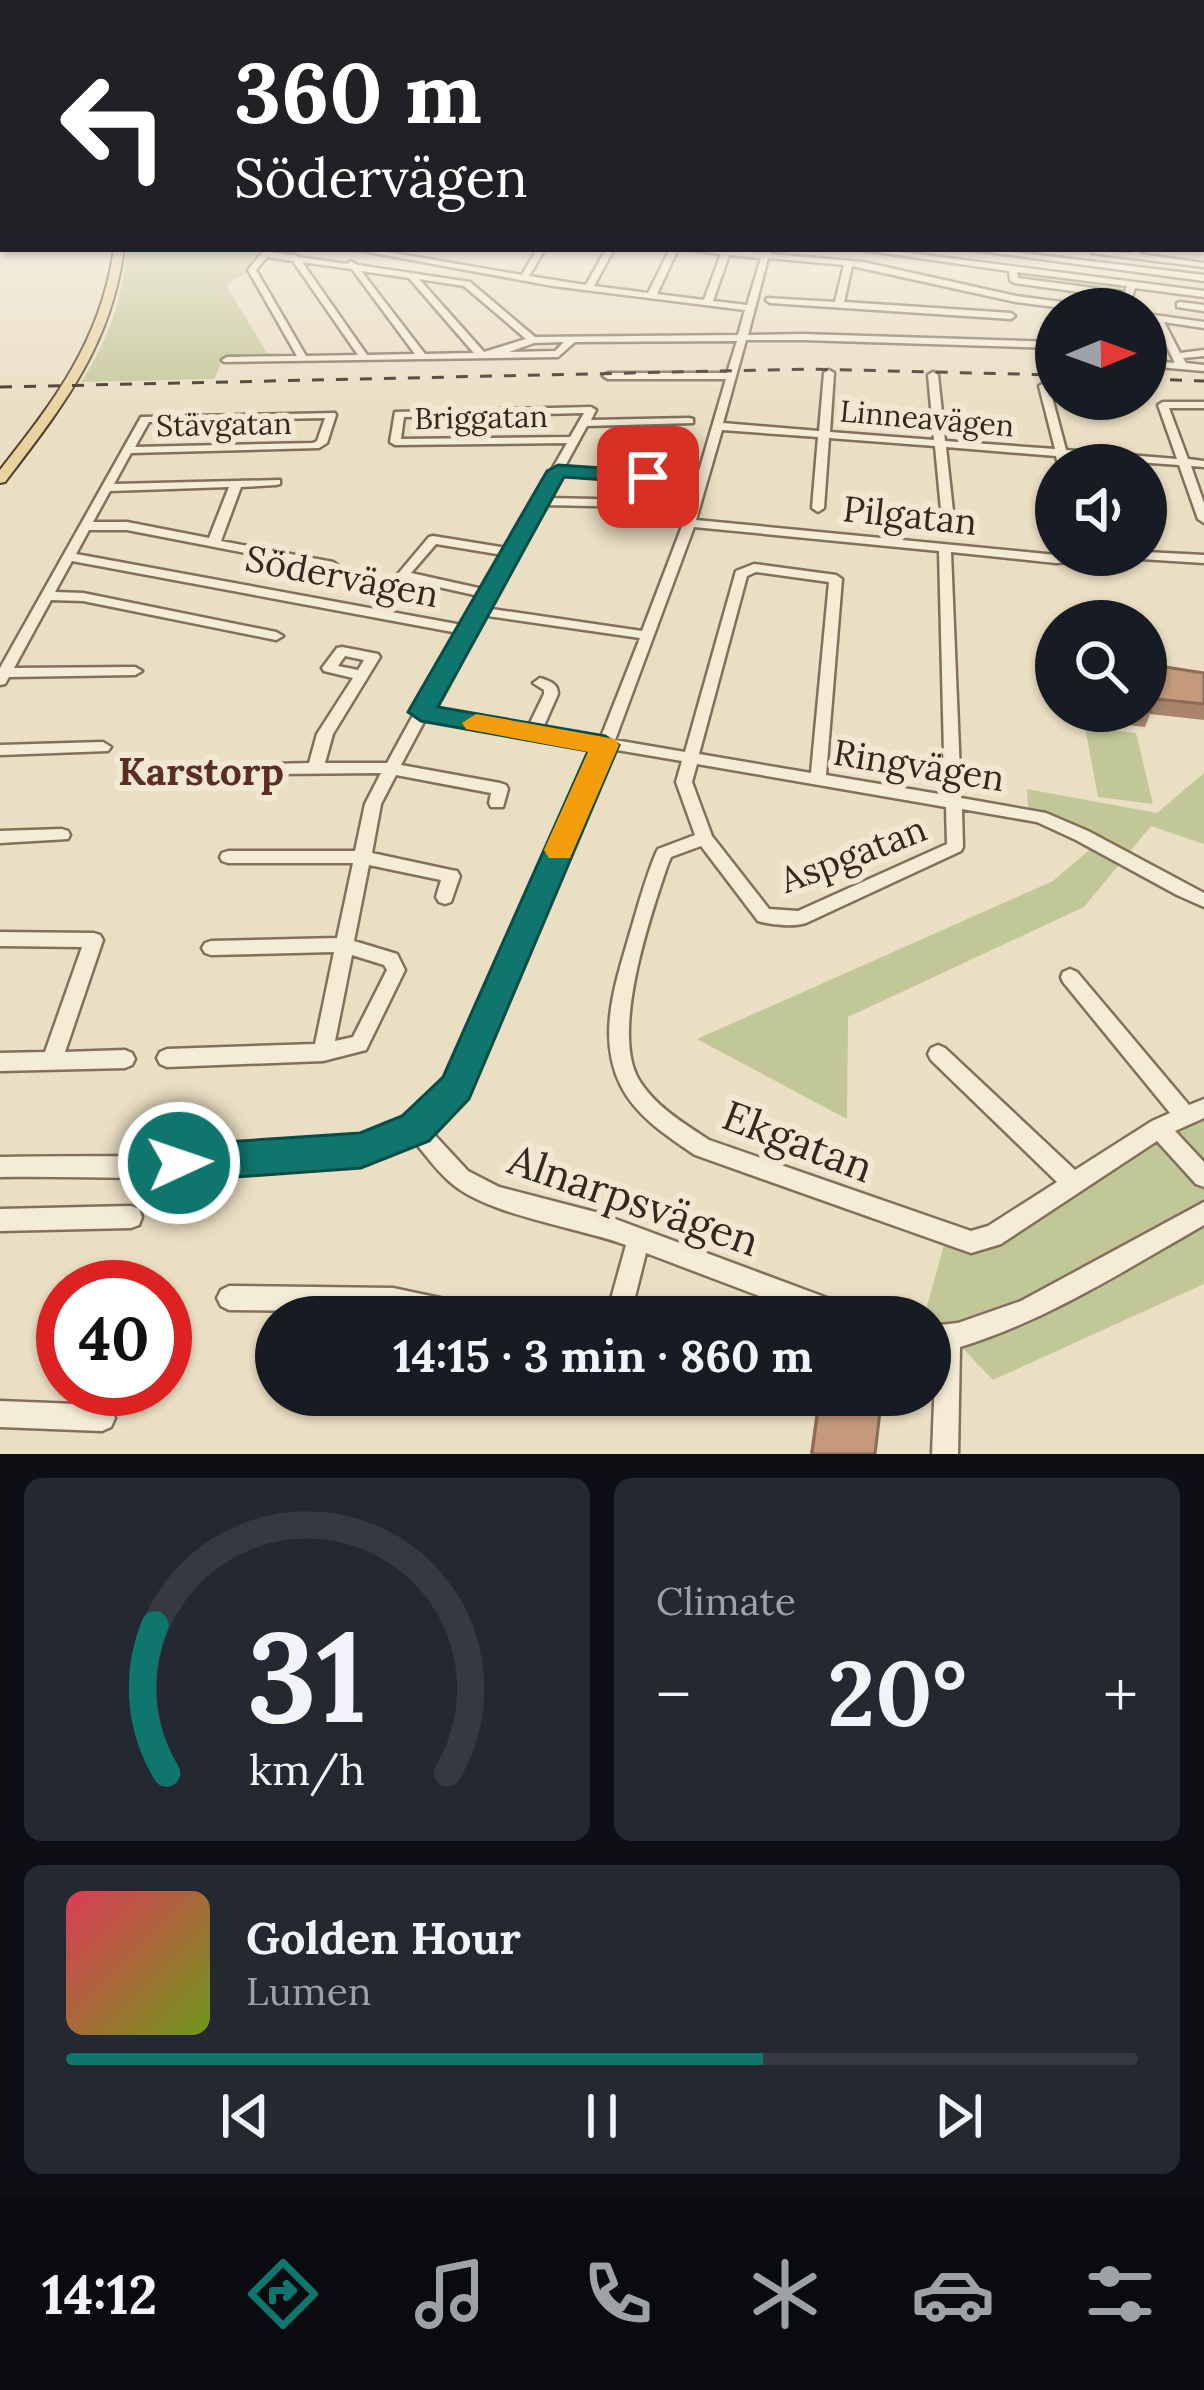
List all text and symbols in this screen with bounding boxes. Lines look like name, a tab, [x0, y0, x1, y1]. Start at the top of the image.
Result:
text: 360 m	[234, 38, 482, 146]
icon: left	[36, 48, 192, 204]
text: Södervägen	[234, 143, 528, 212]
north arrow	[1035, 288, 1167, 420]
map controls	[1035, 288, 1167, 732]
street label: Linneavägen	[838, 391, 1016, 446]
street label: Briggatan	[414, 397, 548, 438]
street label: Stävgatan	[156, 404, 292, 445]
pin	[597, 426, 699, 528]
icon: arrive	[615, 444, 681, 510]
button: sound	[1035, 444, 1167, 576]
street label: Pilgatan	[841, 485, 979, 545]
street label: Södervägen	[241, 535, 443, 617]
button: search	[1035, 600, 1167, 732]
street label: Ringvägen	[830, 729, 1008, 801]
district label: Karstorp	[118, 746, 284, 796]
street label: Aspgatan	[772, 805, 933, 903]
street label: Ekgatan	[715, 1088, 881, 1194]
position arrow	[116, 1100, 242, 1226]
street label: Alnarpsvägen	[501, 1132, 766, 1268]
speed limit sign: 40	[36, 1260, 192, 1416]
text: 14:15 · 3 min · 860 m	[393, 1327, 813, 1384]
text: Climate	[656, 1576, 796, 1626]
text: 31	[247, 1596, 367, 1756]
text: 20°	[827, 1635, 967, 1751]
text: −	[656, 1652, 691, 1736]
text: +	[1103, 1652, 1138, 1736]
text: km/h	[249, 1741, 365, 1796]
text: Golden Hour	[246, 1909, 521, 1966]
text: Lumen	[246, 1966, 372, 2016]
icon: previous	[212, 2083, 278, 2149]
icon: pause	[569, 2083, 635, 2149]
icon: next	[926, 2083, 992, 2149]
icon: directions	[241, 2252, 325, 2336]
icon: music	[408, 2252, 492, 2336]
icon: phone	[576, 2252, 660, 2336]
icon: climate	[743, 2252, 827, 2336]
icon: car	[911, 2252, 995, 2336]
icon: filters	[1078, 2252, 1162, 2336]
text: 14:12	[42, 2260, 157, 2329]

